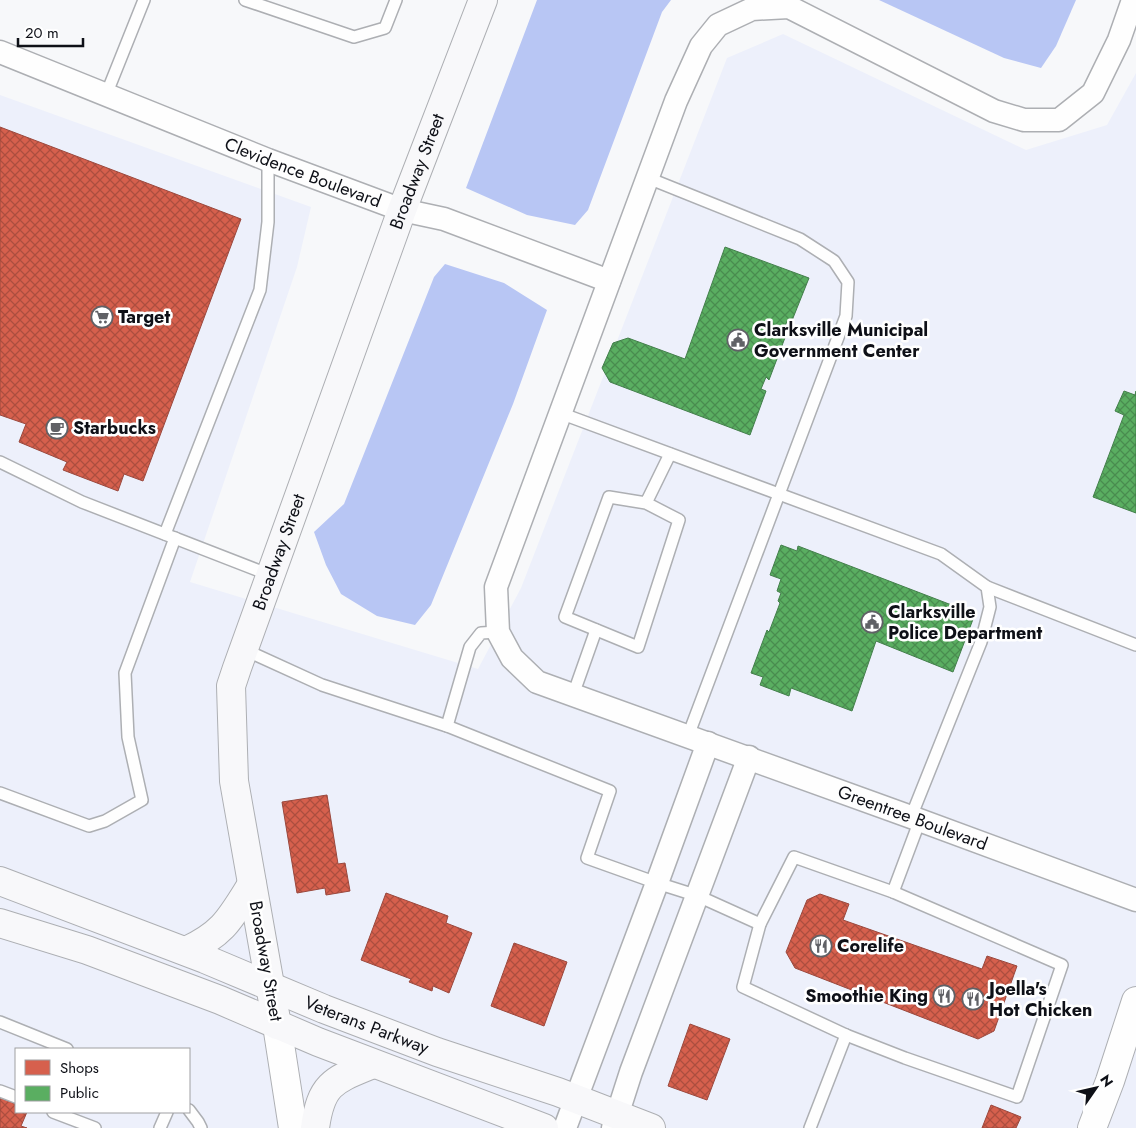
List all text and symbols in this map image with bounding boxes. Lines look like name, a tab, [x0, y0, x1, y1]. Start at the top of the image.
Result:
scale bar	[18, 15, 82, 47]
text: 20 m	[25, 22, 59, 44]
street label: Broadway Street	[383, 109, 451, 233]
street label: Clevidence Boulevard	[221, 131, 385, 214]
place label: Target	[118, 304, 170, 330]
supermarket icon: Target	[90, 305, 114, 329]
place label: Clarksville Municipal Government Center	[754, 317, 928, 364]
public building icon: Clarksville Municipal Government Center	[726, 328, 750, 352]
place label: Starbucks	[73, 415, 156, 441]
cafe icon: Starbucks	[45, 416, 69, 440]
street label: Broadway Street	[246, 490, 312, 614]
place label: Clarksville Police Department	[888, 599, 1043, 646]
public building icon: Clarksville Police Department	[860, 610, 884, 634]
street label: Greentree Boulevard	[834, 779, 991, 857]
street label: Broadway Street	[243, 899, 289, 1024]
place label: Corelife	[837, 933, 904, 959]
restaurant icon: Corelife	[809, 934, 833, 958]
place label: Joella's Hot Chicken	[986, 976, 1092, 1023]
place label: Smoothie King	[805, 983, 928, 1009]
restaurant icon: Smoothie King	[932, 984, 956, 1008]
restaurant icon: Joella's Hot Chicken	[961, 987, 985, 1011]
street label: Veterans Parkway	[300, 989, 433, 1061]
legend	[15, 1048, 190, 1113]
text: Shops	[60, 1057, 99, 1079]
north arrow	[1071, 1063, 1121, 1113]
text: N	[1095, 1071, 1118, 1091]
text: Public	[60, 1082, 99, 1104]

